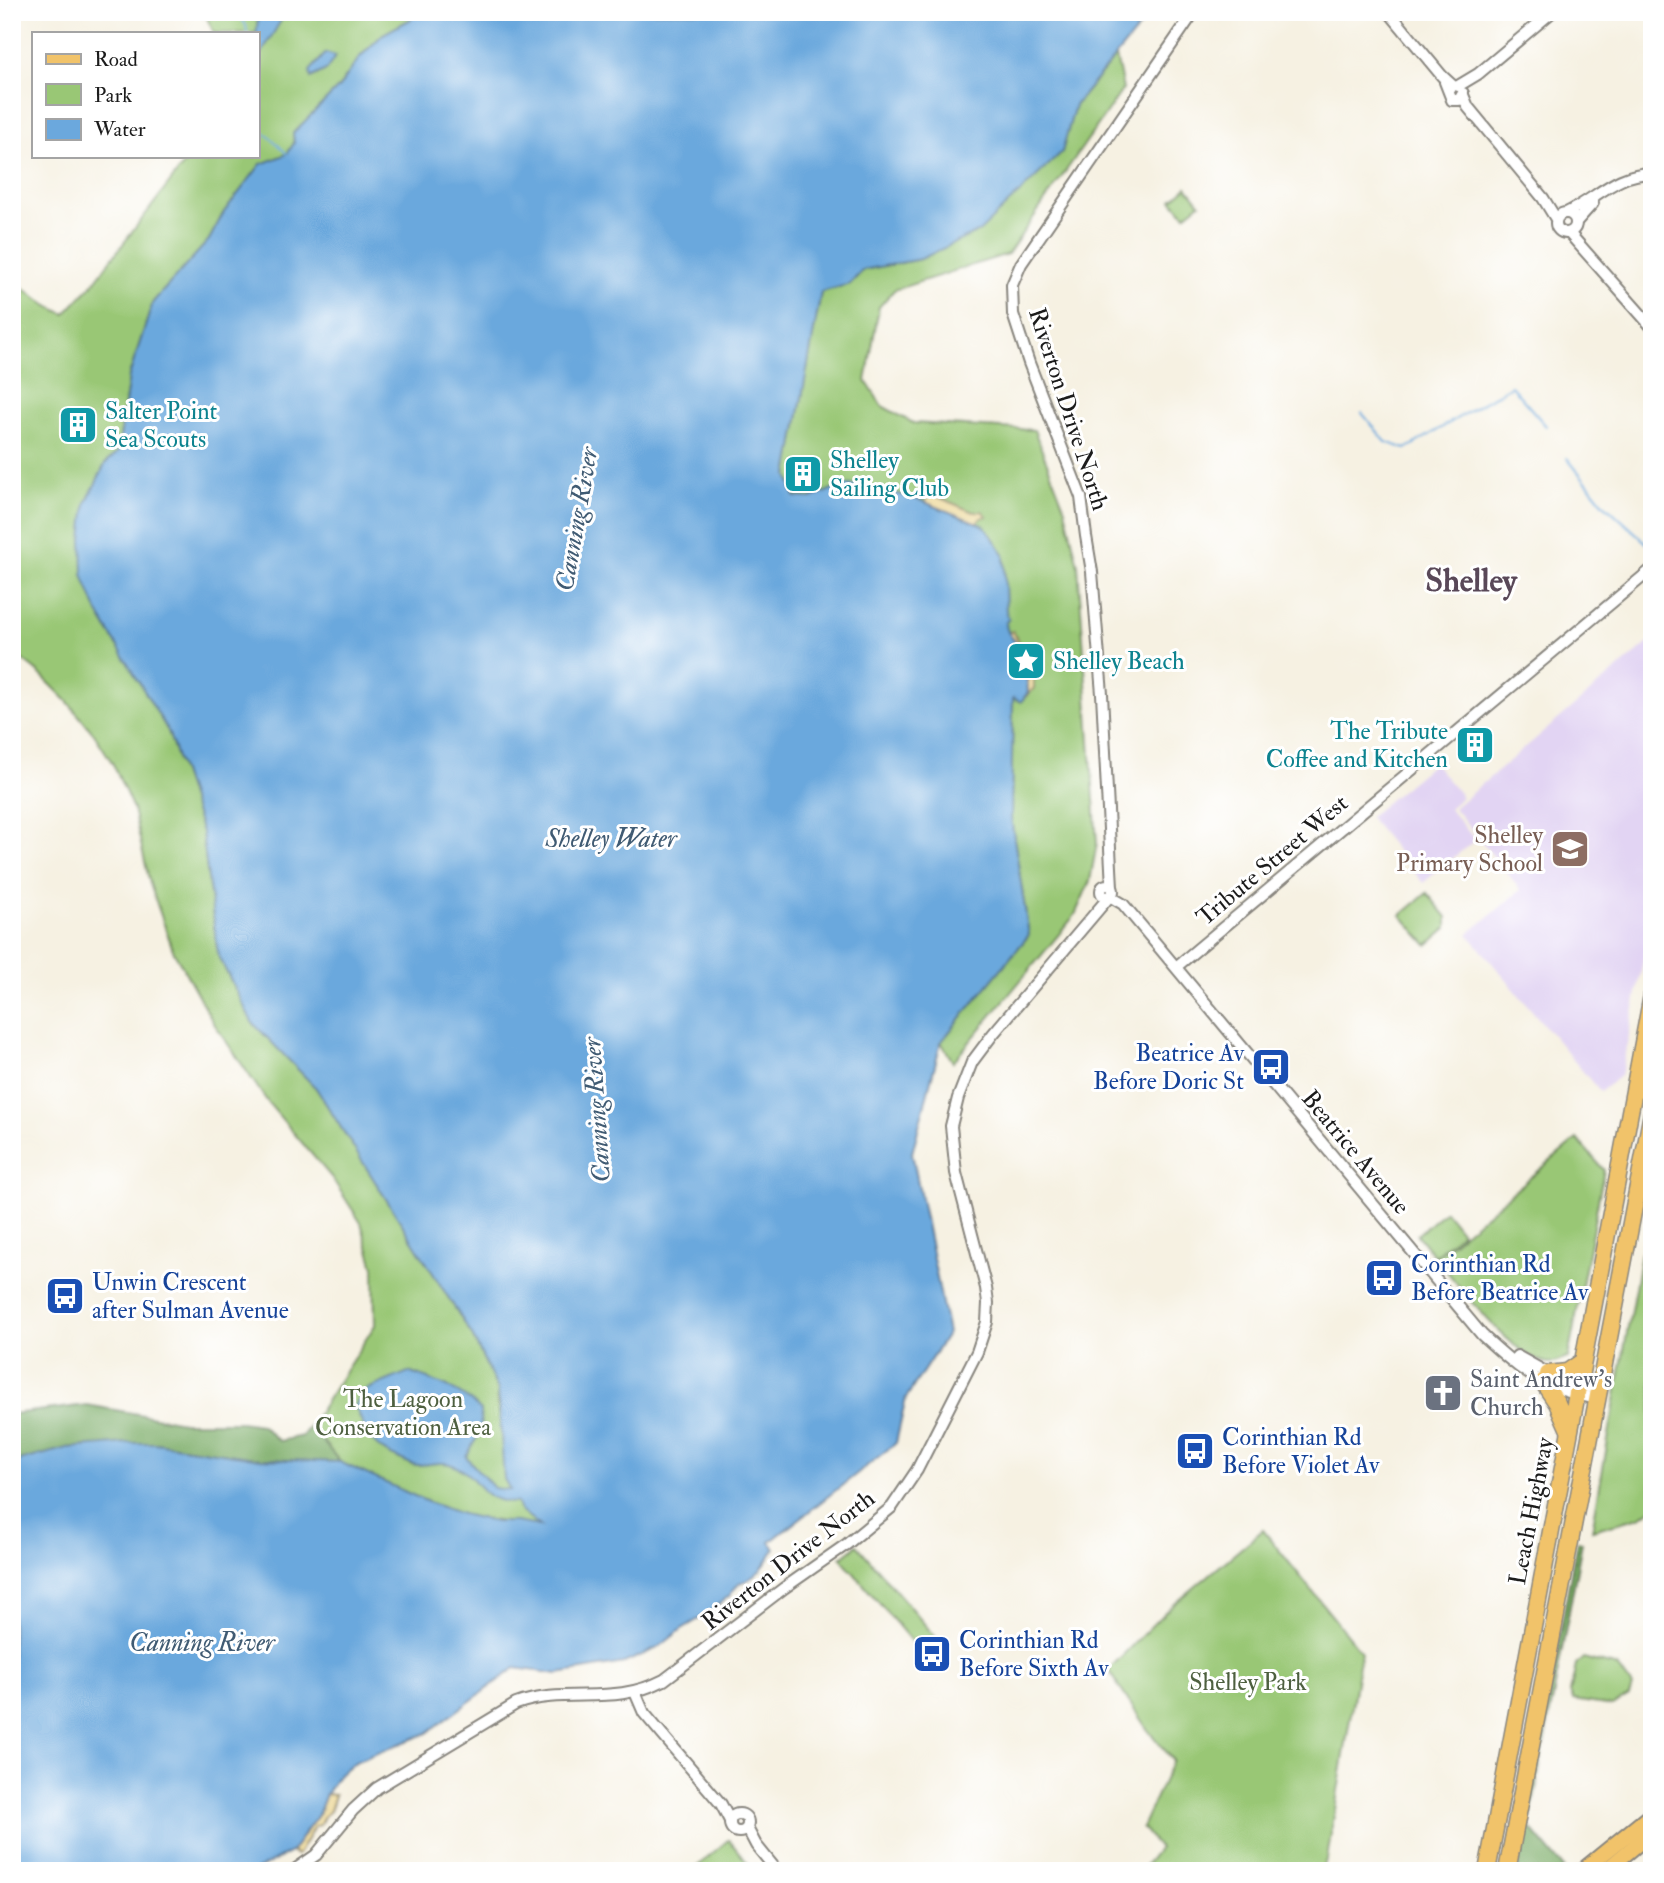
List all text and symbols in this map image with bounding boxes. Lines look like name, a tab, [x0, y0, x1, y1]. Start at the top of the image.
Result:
legend	[32, 32, 259, 158]
text: Road	[94, 46, 139, 73]
text: Park	[94, 82, 132, 109]
text: Water	[93, 116, 146, 143]
street label: Riverton Drive North	[1021, 304, 1116, 515]
place label: Salter Point Sea Scouts	[105, 396, 217, 455]
building icon: Salter Point Sea Scouts	[57, 404, 99, 446]
water label: Canning River	[549, 444, 606, 594]
place label: Shelley Sailing Club	[830, 445, 949, 504]
building icon: Shelley Sailing Club	[782, 453, 824, 495]
district label: Shelley	[1425, 561, 1518, 601]
place icon: Shelley Beach	[1005, 640, 1047, 682]
place label: Shelley Beach	[1053, 646, 1185, 677]
place label: The Tribute Coffee and Kitchen	[1266, 716, 1448, 775]
building icon: The Tribute Coffee and Kitchen	[1454, 724, 1496, 766]
street label: Tribute Street West	[1190, 788, 1355, 933]
place label: Shelley Primary School	[1396, 820, 1543, 879]
water label: Shelley Water	[544, 823, 678, 855]
school or university icon: Shelley Primary School	[1549, 828, 1591, 870]
water label: Canning River	[576, 1035, 618, 1184]
place label: Beatrice Av Before Doric St	[1093, 1038, 1245, 1097]
bus stop icon: Beatrice Av Before Doric St	[1250, 1046, 1292, 1088]
street label: Beatrice Avenue	[1295, 1084, 1417, 1221]
place label: Corinthian Rd Before Beatrice Av	[1411, 1249, 1589, 1308]
bus stop icon: Corinthian Rd Before Beatrice Av	[1363, 1257, 1405, 1299]
place label: Unwin Crescent after Sulman Avenue	[92, 1267, 289, 1326]
bus stop icon: Unwin Crescent after Sulman Avenue	[44, 1275, 86, 1317]
place label: Saint Andrew's Church	[1470, 1364, 1612, 1423]
church icon: Saint Andrew's Church	[1422, 1372, 1464, 1414]
park label: The Lagoon Conservation Area	[315, 1384, 492, 1443]
place label: Corinthian Rd Before Violet Av	[1222, 1422, 1380, 1481]
bus stop icon: Corinthian Rd Before Violet Av	[1174, 1430, 1216, 1472]
street label: Leach Highway	[1502, 1434, 1561, 1588]
street label: Riverton Drive North	[696, 1483, 881, 1638]
place label: Corinthian Rd Before Sixth Av	[959, 1625, 1109, 1684]
water label: Canning River	[129, 1627, 276, 1659]
bus stop icon: Corinthian Rd Before Sixth Av	[911, 1633, 953, 1675]
park label: Shelley Park	[1189, 1667, 1307, 1698]

